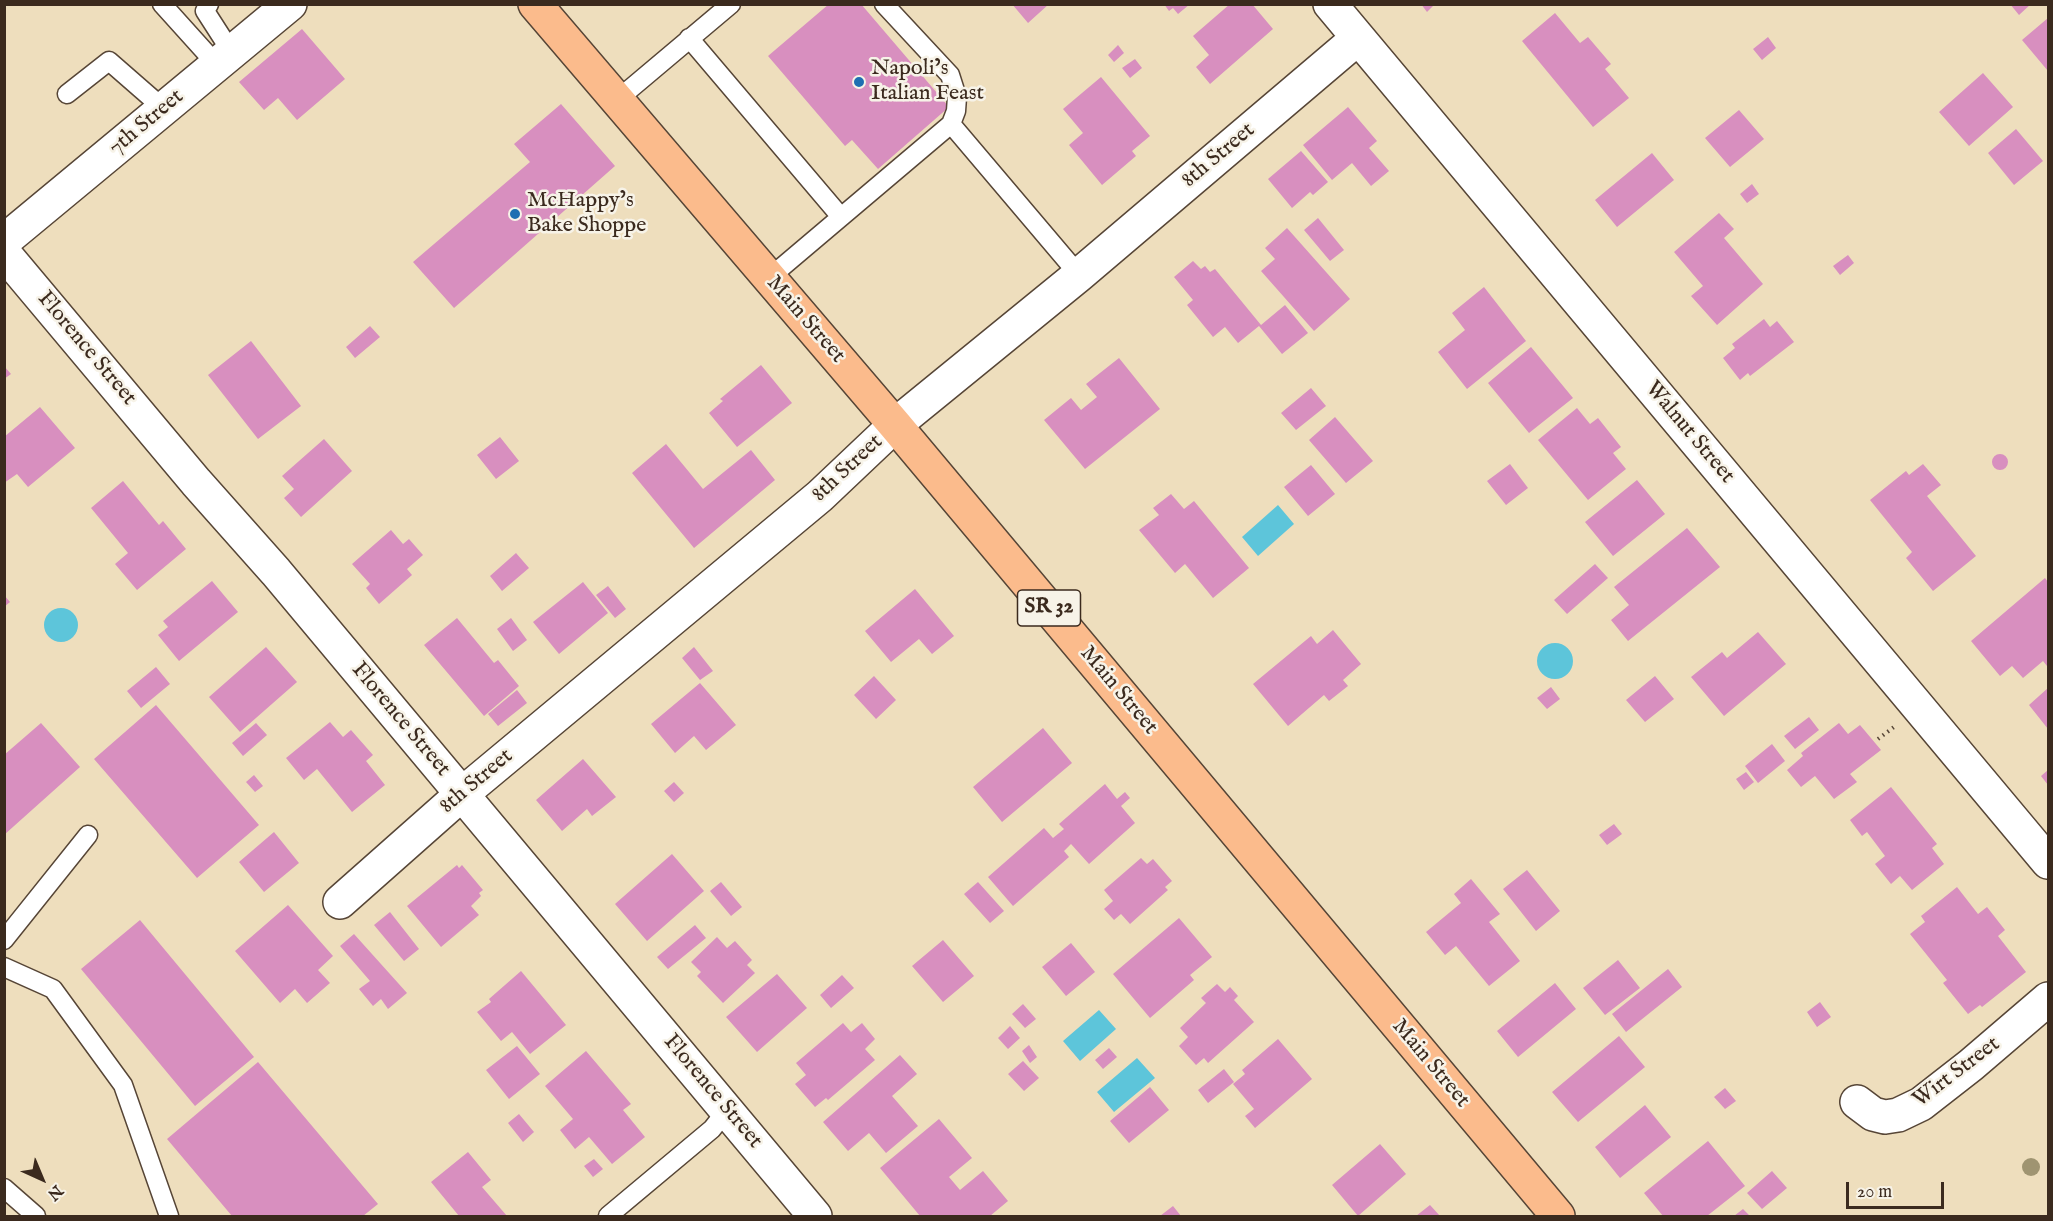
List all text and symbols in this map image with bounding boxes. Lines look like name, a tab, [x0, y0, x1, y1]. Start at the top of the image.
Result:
place label: Napoli’s Italian Feast	[871, 56, 984, 107]
marker: Napoli’s Italian Feast	[852, 75, 866, 89]
street label: 7th Street	[104, 84, 190, 162]
street label: 8th Street	[1177, 118, 1261, 194]
place label: McHappy’s Bake Shoppe	[527, 188, 646, 240]
marker: McHappy’s Bake Shoppe	[508, 207, 522, 221]
street label: Main Street	[760, 271, 850, 369]
street label: Florence Street	[31, 287, 141, 411]
street label: Walnut Street	[1639, 377, 1739, 489]
street label: 8th Street	[807, 430, 889, 508]
road number: SR 32	[1018, 590, 1080, 626]
street label: Main Street	[1073, 641, 1163, 741]
street label: Florence Street	[345, 658, 455, 782]
street label: 8th Street	[435, 744, 519, 820]
street label: Main Street	[1385, 1014, 1475, 1114]
street label: Florence Street	[657, 1030, 767, 1154]
street label: Wirt Street	[1908, 1032, 2006, 1114]
north arrow	[12, 1149, 72, 1209]
scale bar	[1849, 1170, 1946, 1208]
text: N	[43, 1180, 66, 1204]
text: 20 m	[1857, 1181, 1892, 1204]

